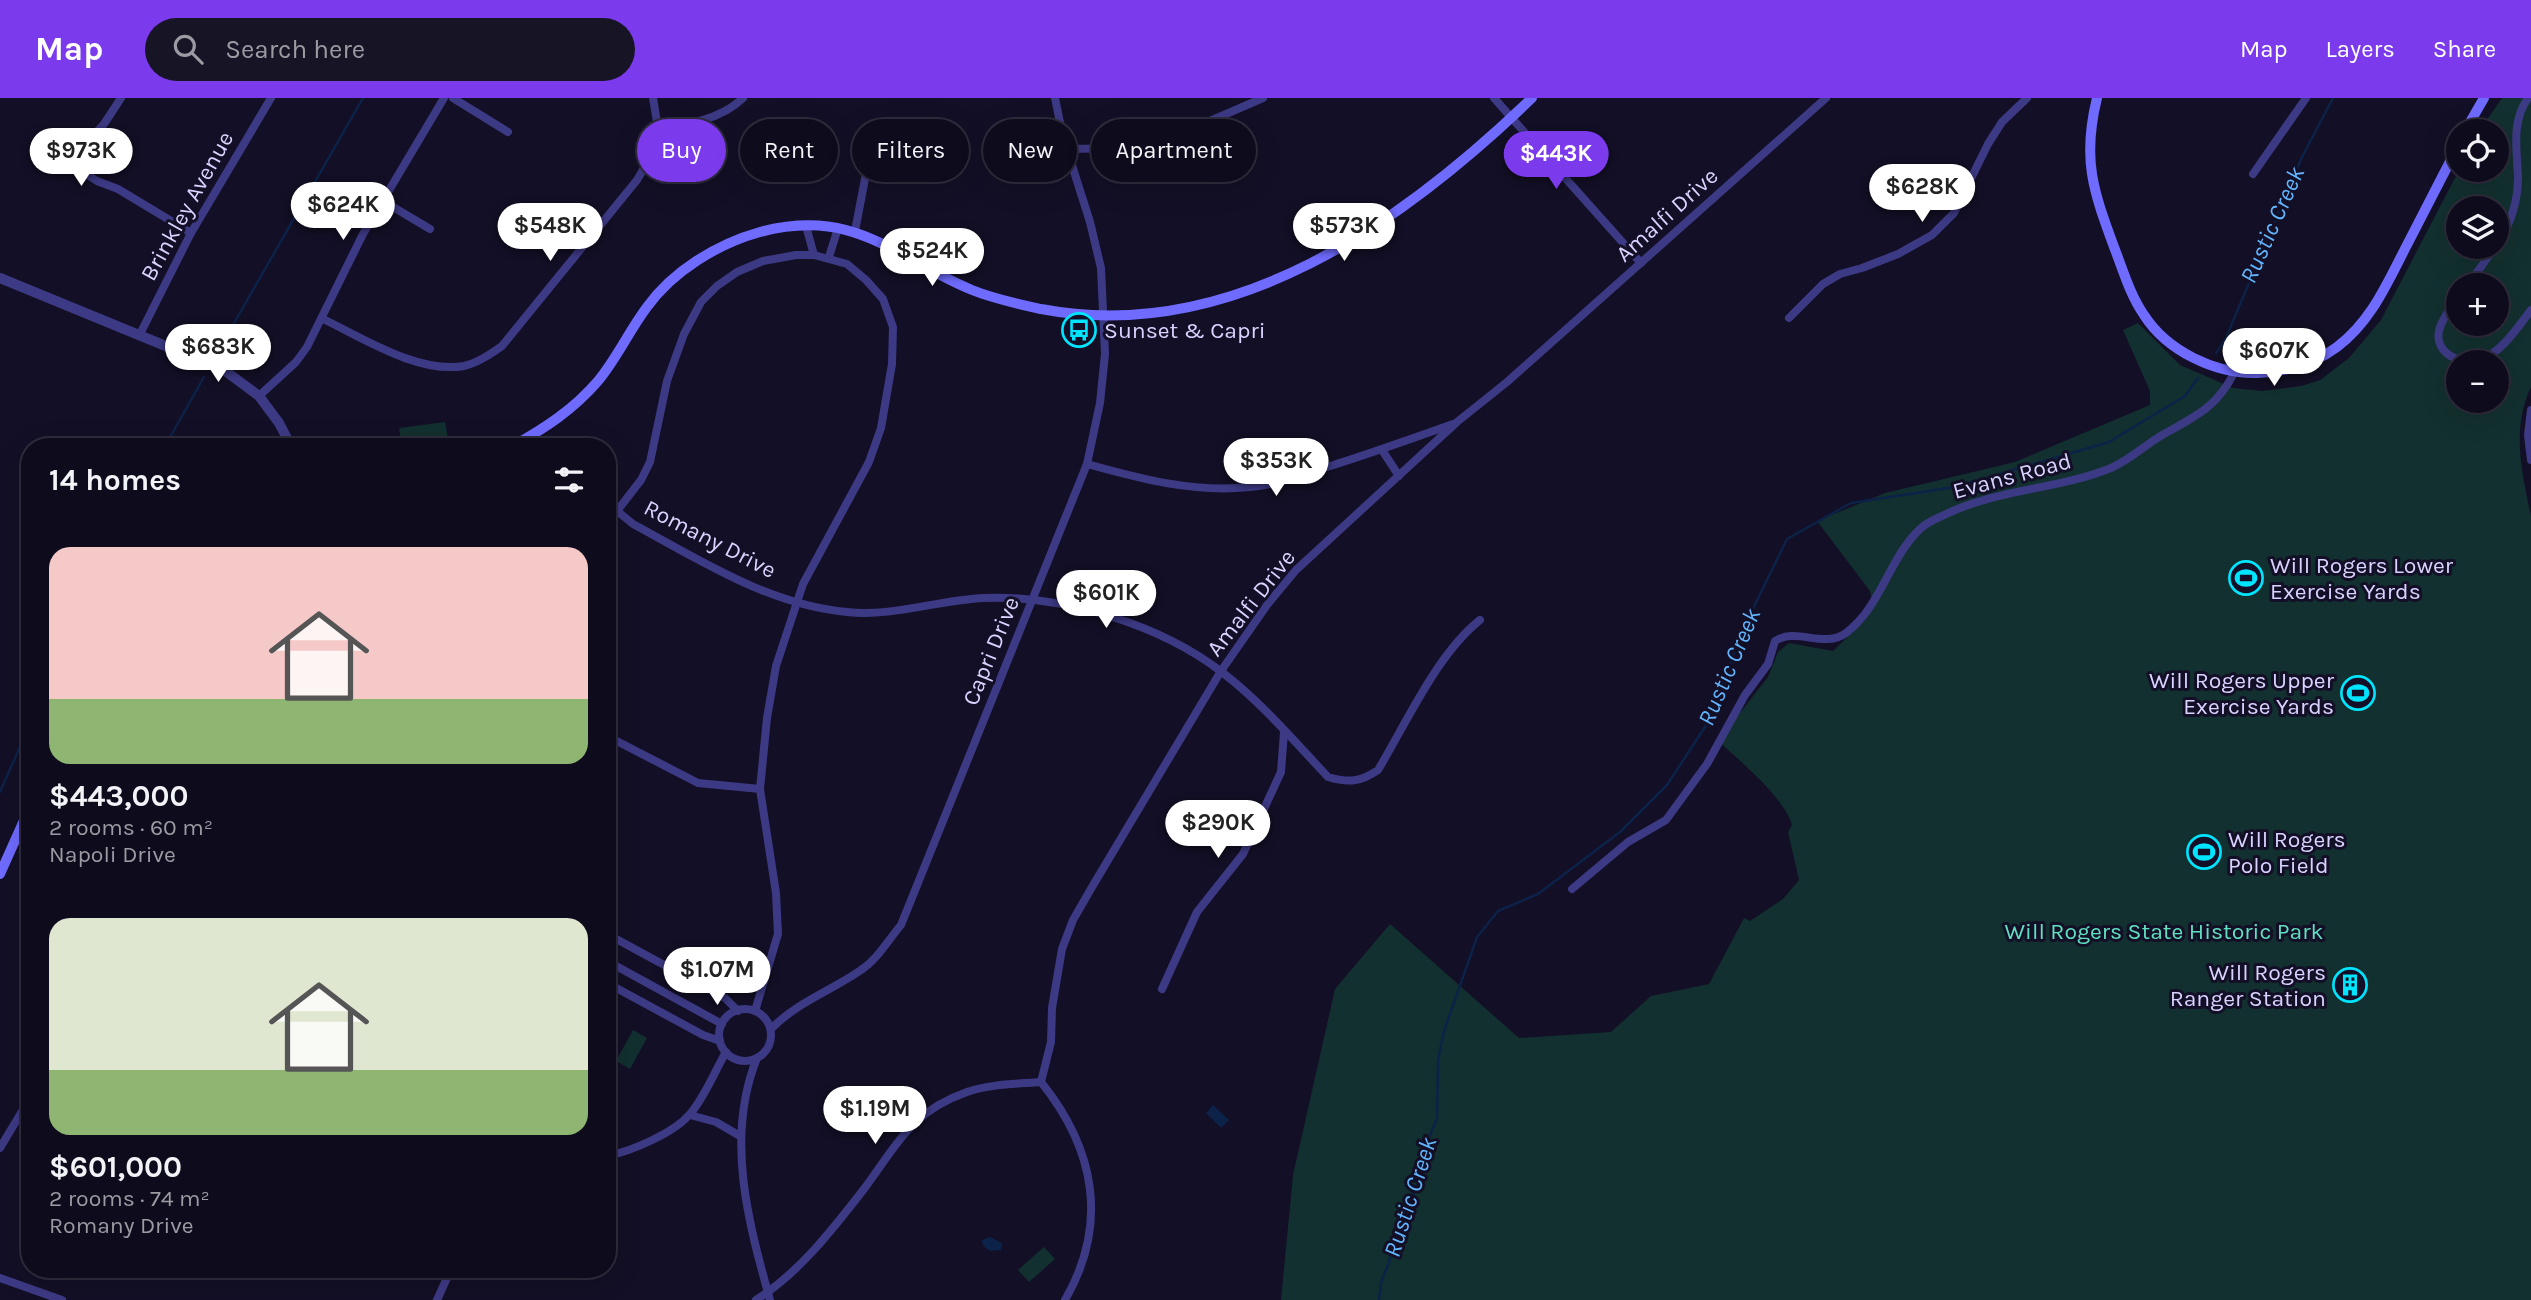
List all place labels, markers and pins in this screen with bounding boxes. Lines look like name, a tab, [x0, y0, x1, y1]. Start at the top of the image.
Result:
pin: $973K	[32, 129, 130, 188]
pin: $443K	[1507, 132, 1605, 191]
pin: $628K	[1873, 164, 1971, 224]
pin: $624K	[294, 183, 392, 242]
pin: $548K	[501, 204, 599, 263]
pin: $573K	[1295, 204, 1393, 263]
pin: $524K	[883, 228, 981, 288]
bus stop icon: Sunset & Capri	[1060, 311, 1098, 349]
place label: Sunset & Capri	[1104, 317, 1266, 344]
pin: $683K	[169, 324, 267, 384]
pin: $607K	[2225, 328, 2323, 388]
pin: $353K	[1227, 438, 1325, 498]
place label: Will Rogers Lower Exercise Yards	[2270, 552, 2454, 605]
sports icon: Will Rogers Lower Exercise Yards	[2227, 559, 2265, 597]
pin: $601K	[1057, 570, 1155, 630]
place label: Will Rogers Upper Exercise Yards	[2149, 667, 2335, 720]
sports icon: Will Rogers Upper Exercise Yards	[2339, 674, 2377, 712]
pin: $290K	[1169, 800, 1267, 860]
place label: Will Rogers Polo Field	[2228, 826, 2346, 879]
sports icon: Will Rogers Polo Field	[2185, 833, 2223, 871]
pin: $1.07M	[660, 948, 774, 1007]
place label: Will Rogers Ranger Station	[2170, 959, 2326, 1012]
building icon: Will Rogers Ranger Station	[2331, 966, 2369, 1004]
pin: $1.19M	[818, 1086, 932, 1146]

